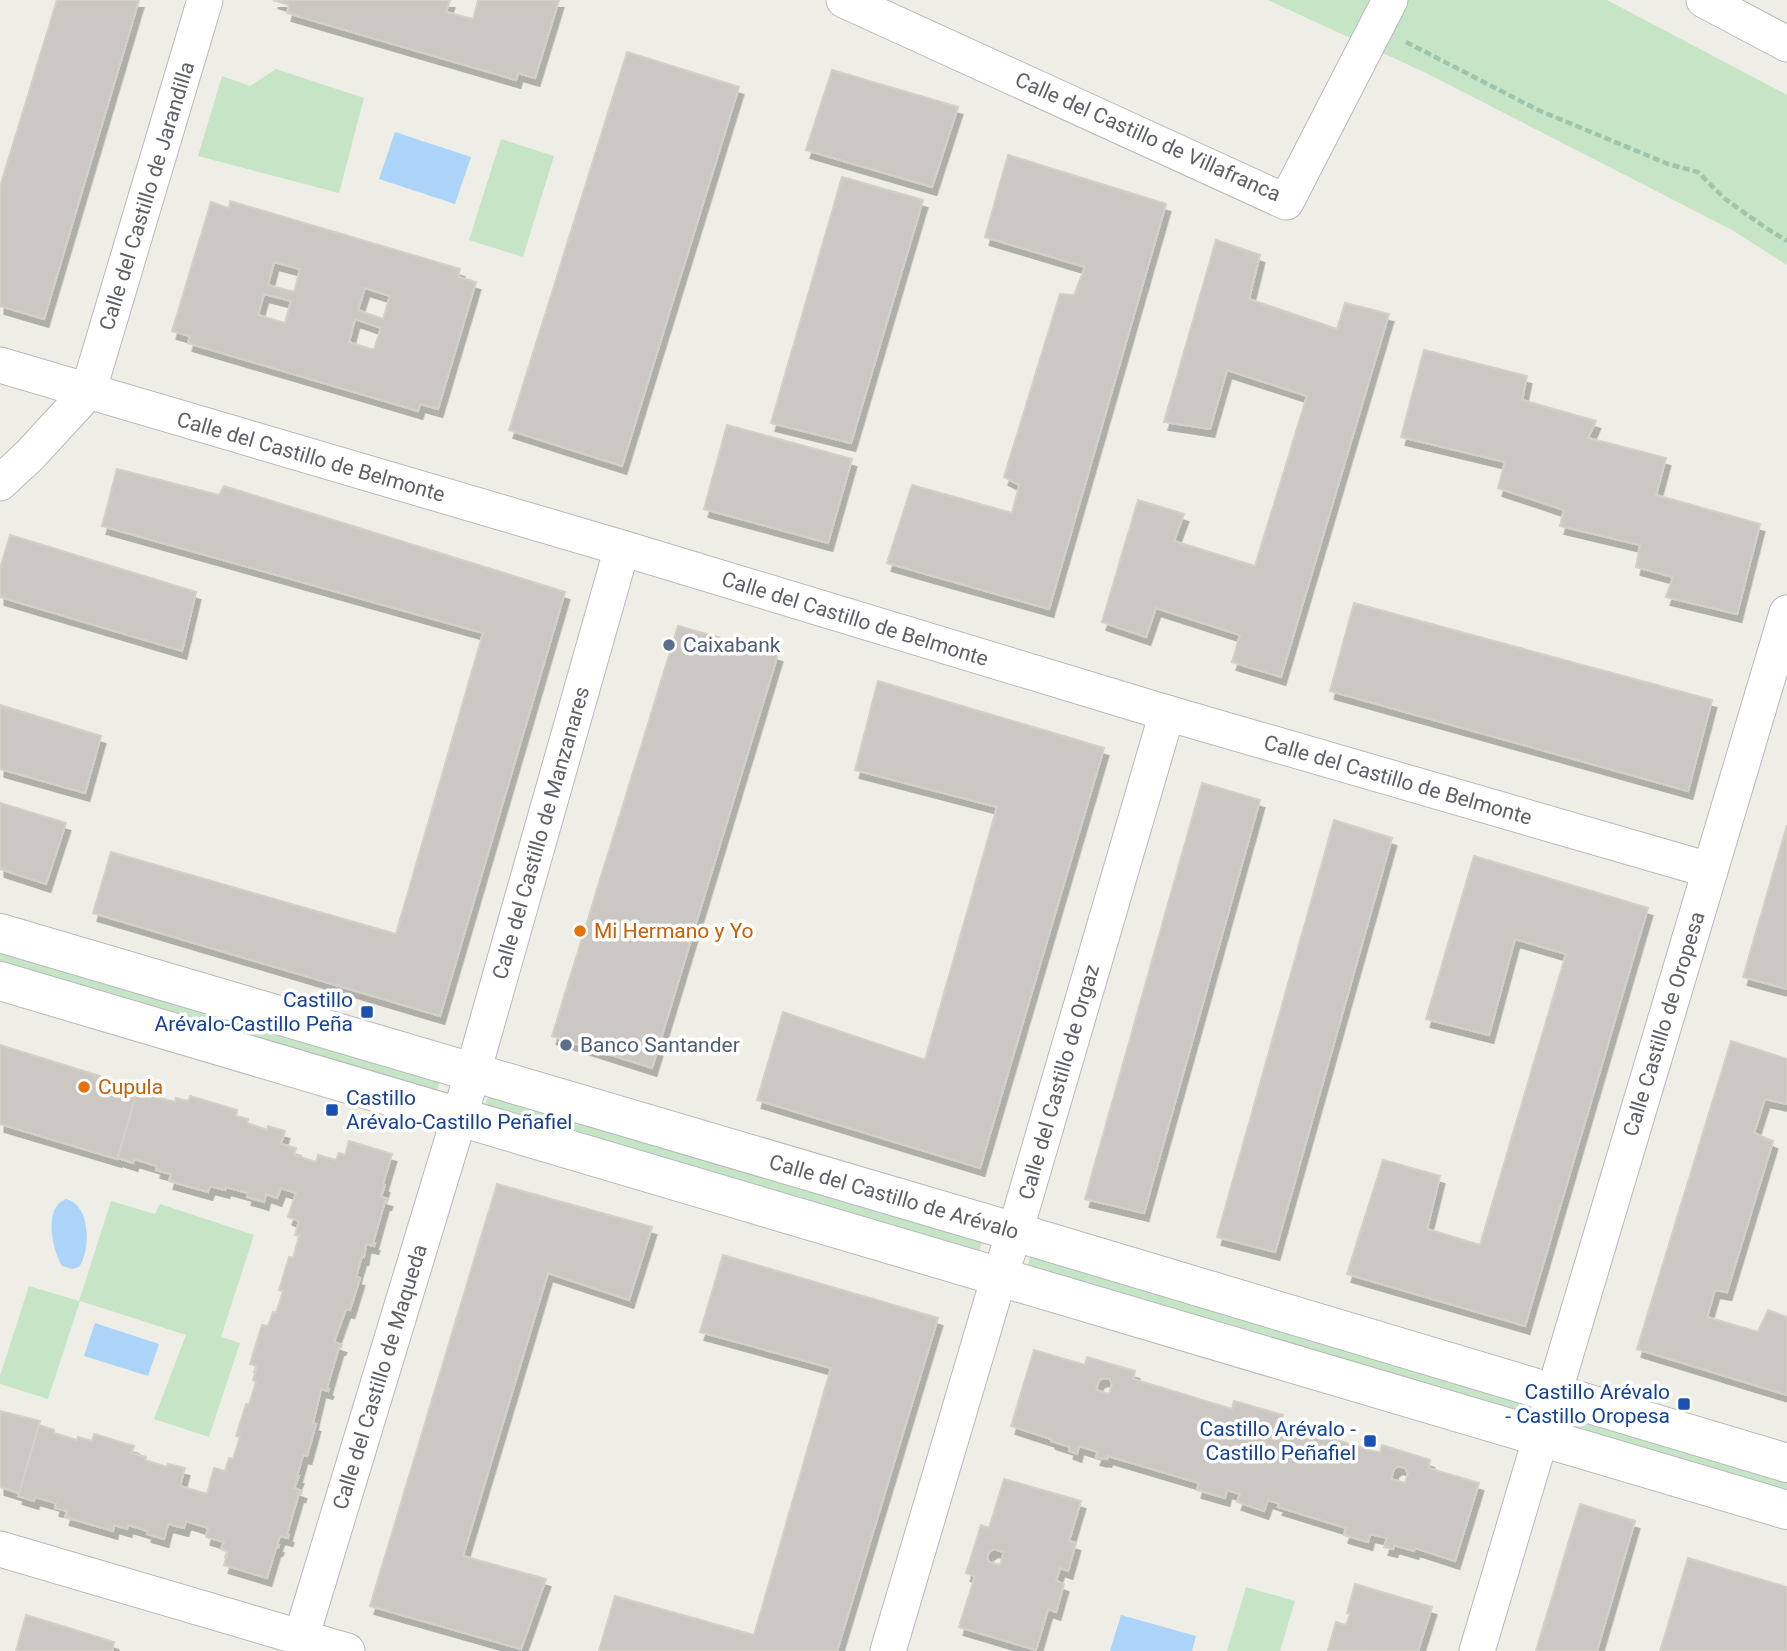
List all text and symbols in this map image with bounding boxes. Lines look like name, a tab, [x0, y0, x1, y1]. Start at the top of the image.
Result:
street label: Calle del Castillo de Jarandilla	[95, 59, 199, 333]
street label: Calle del Castillo de Villafranca	[1012, 67, 1284, 207]
street label: Calle del Castillo de Belmonte	[174, 407, 448, 507]
street label: Calle del Castillo de Belmonte	[719, 567, 991, 671]
place label: Caixabank	[683, 633, 781, 657]
marker: Caixabank	[661, 637, 677, 653]
street label: Calle del Castillo de Manzanares	[488, 684, 594, 982]
street label: Calle del Castillo de Belmonte	[1261, 730, 1535, 830]
street label: Calle Castillo de Oropesa	[1618, 909, 1710, 1139]
place label: Mi Hermano y Yo	[594, 919, 754, 943]
marker: Mi Hermano y Yo	[572, 923, 588, 939]
street label: Calle del Castillo de Orgaz	[1014, 962, 1104, 1202]
place label: Castillo Arévalo-Castillo Peña	[154, 988, 353, 1036]
marker: Castillo Arévalo-Castillo Peña	[359, 1004, 375, 1020]
place label: Banco Santander	[580, 1033, 740, 1057]
marker: Banco Santander	[558, 1037, 574, 1053]
place label: Cupula	[98, 1075, 163, 1099]
marker: Cupula	[76, 1079, 92, 1095]
place label: Castillo Arévalo-Castillo Peñafiel	[346, 1086, 572, 1134]
marker: Castillo Arévalo-Castillo Peñafiel	[324, 1102, 340, 1118]
street label: Calle del Castillo de Arévalo	[766, 1150, 1022, 1244]
street label: Calle del Castillo de Maqueda	[328, 1241, 432, 1513]
place label: Castillo Arévalo - Castillo Oropesa	[1505, 1380, 1670, 1428]
marker: Castillo Arévalo - Castillo Oropesa	[1676, 1396, 1692, 1412]
place label: Castillo Arévalo - Castillo Peñafiel	[1200, 1417, 1356, 1465]
marker: Castillo Arévalo - Castillo Peñafiel	[1362, 1433, 1378, 1449]

